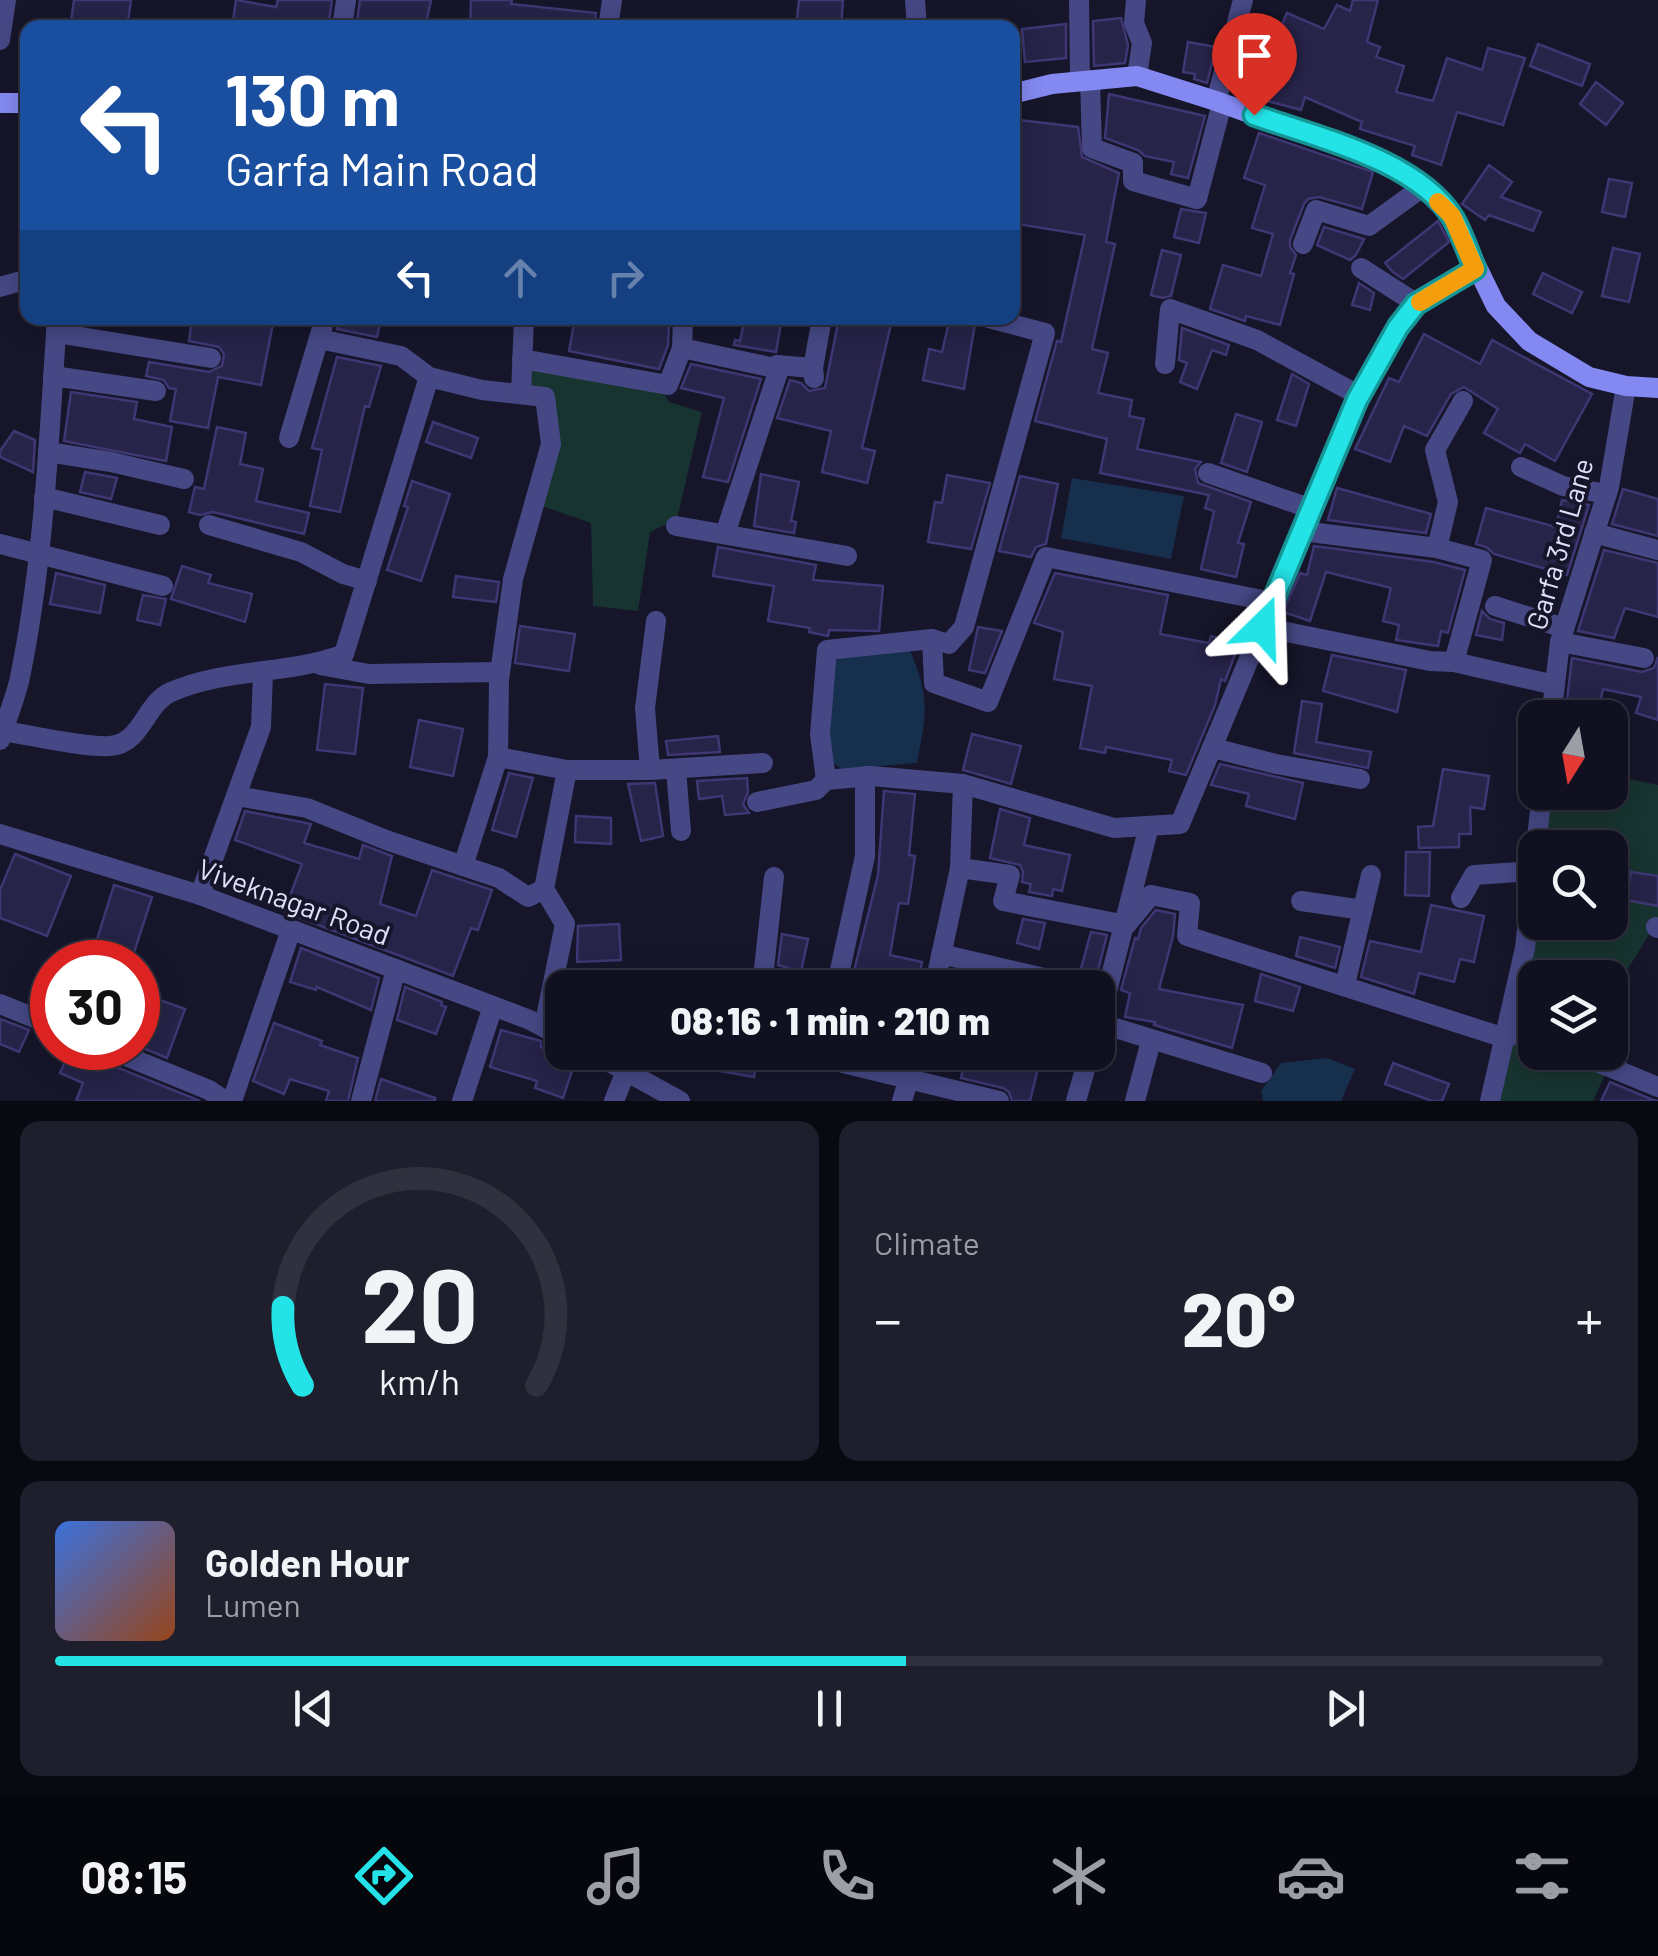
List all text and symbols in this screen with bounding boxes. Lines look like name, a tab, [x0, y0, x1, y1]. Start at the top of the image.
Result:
pin	[1212, 13, 1297, 116]
icon: arrive	[1227, 28, 1282, 83]
text: 130 m	[225, 56, 400, 140]
icon: left	[60, 60, 190, 190]
text: Garfa Main Road	[225, 141, 539, 195]
icon: left	[388, 250, 443, 305]
icon: ahead	[493, 250, 548, 305]
icon: right	[598, 250, 653, 305]
street label: Garfa 3rd Lane	[1518, 454, 1600, 633]
position arrow	[1210, 575, 1314, 679]
north arrow	[1518, 700, 1628, 810]
map controls	[1518, 700, 1628, 1070]
button: search	[1518, 830, 1628, 940]
street label: Viveknagar Road	[194, 851, 395, 952]
speed limit sign: 30	[30, 940, 160, 1070]
button: layers	[1518, 960, 1628, 1070]
text: 08:16 · 1 min · 210 m	[670, 997, 990, 1043]
text: Climate	[874, 1223, 980, 1261]
text: 20	[361, 1239, 478, 1364]
text: 20°	[1182, 1272, 1295, 1362]
text: −	[874, 1285, 902, 1351]
text: +	[1575, 1285, 1603, 1351]
text: km/h	[379, 1359, 460, 1402]
text: Golden Hour	[205, 1539, 410, 1585]
text: Lumen	[205, 1585, 301, 1623]
icon: previous	[286, 1681, 341, 1736]
icon: pause	[802, 1681, 857, 1736]
icon: next	[1318, 1681, 1373, 1736]
icon: directions	[349, 1841, 419, 1911]
icon: music	[581, 1841, 651, 1911]
icon: phone	[812, 1841, 882, 1911]
icon: climate	[1044, 1841, 1114, 1911]
icon: car	[1276, 1841, 1346, 1911]
icon: filters	[1507, 1841, 1577, 1911]
text: 08:15	[81, 1849, 187, 1903]

